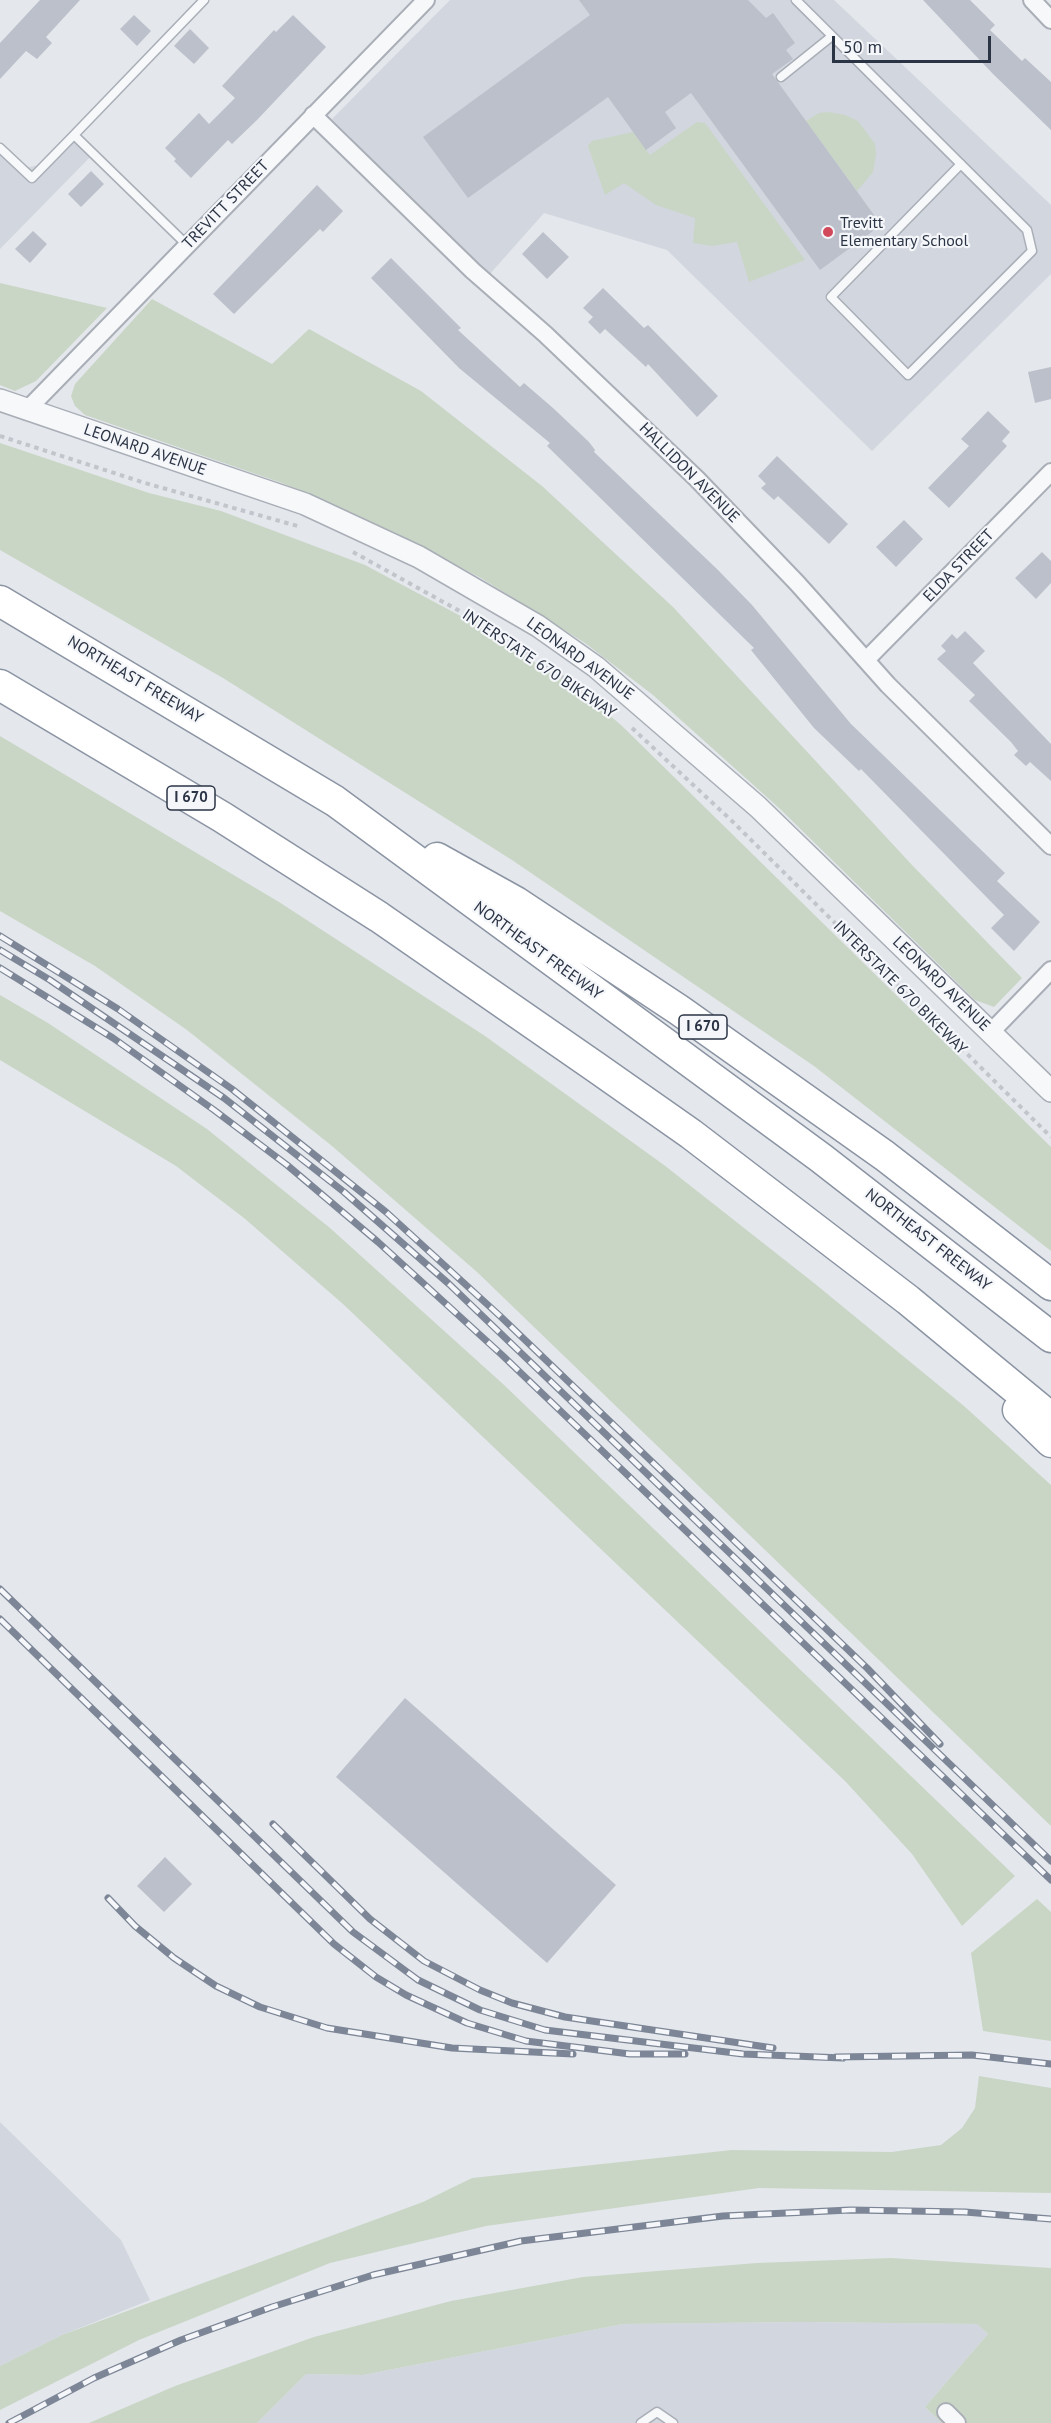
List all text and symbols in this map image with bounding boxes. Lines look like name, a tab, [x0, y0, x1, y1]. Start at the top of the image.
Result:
scale bar	[835, 24, 994, 62]
text: 50 m	[843, 35, 882, 58]
street label: TREVITT STREET	[179, 157, 273, 253]
place label: Trevitt Elementary School	[840, 213, 968, 251]
marker: Trevitt Elementary School	[821, 225, 835, 239]
street label: HALLIDON AVENUE	[635, 419, 743, 527]
street label: LEONARD AVENUE	[81, 420, 209, 480]
street label: ELDA STREET	[920, 526, 998, 606]
street label: INTERSTATE 670 BIKEWAY	[458, 605, 620, 723]
street label: LEONARD AVENUE	[522, 614, 638, 704]
street label: NORTHEAST FREEWAY	[64, 632, 206, 728]
road number: I 670	[167, 786, 215, 810]
street label: NORTHEAST FREEWAY	[470, 898, 606, 1004]
street label: INTERSTATE 670 BIKEWAY	[829, 917, 971, 1059]
street label: LEONARD AVENUE	[888, 933, 994, 1035]
road number: I 670	[679, 1015, 727, 1039]
street label: NORTHEAST FREEWAY	[861, 1185, 995, 1295]

